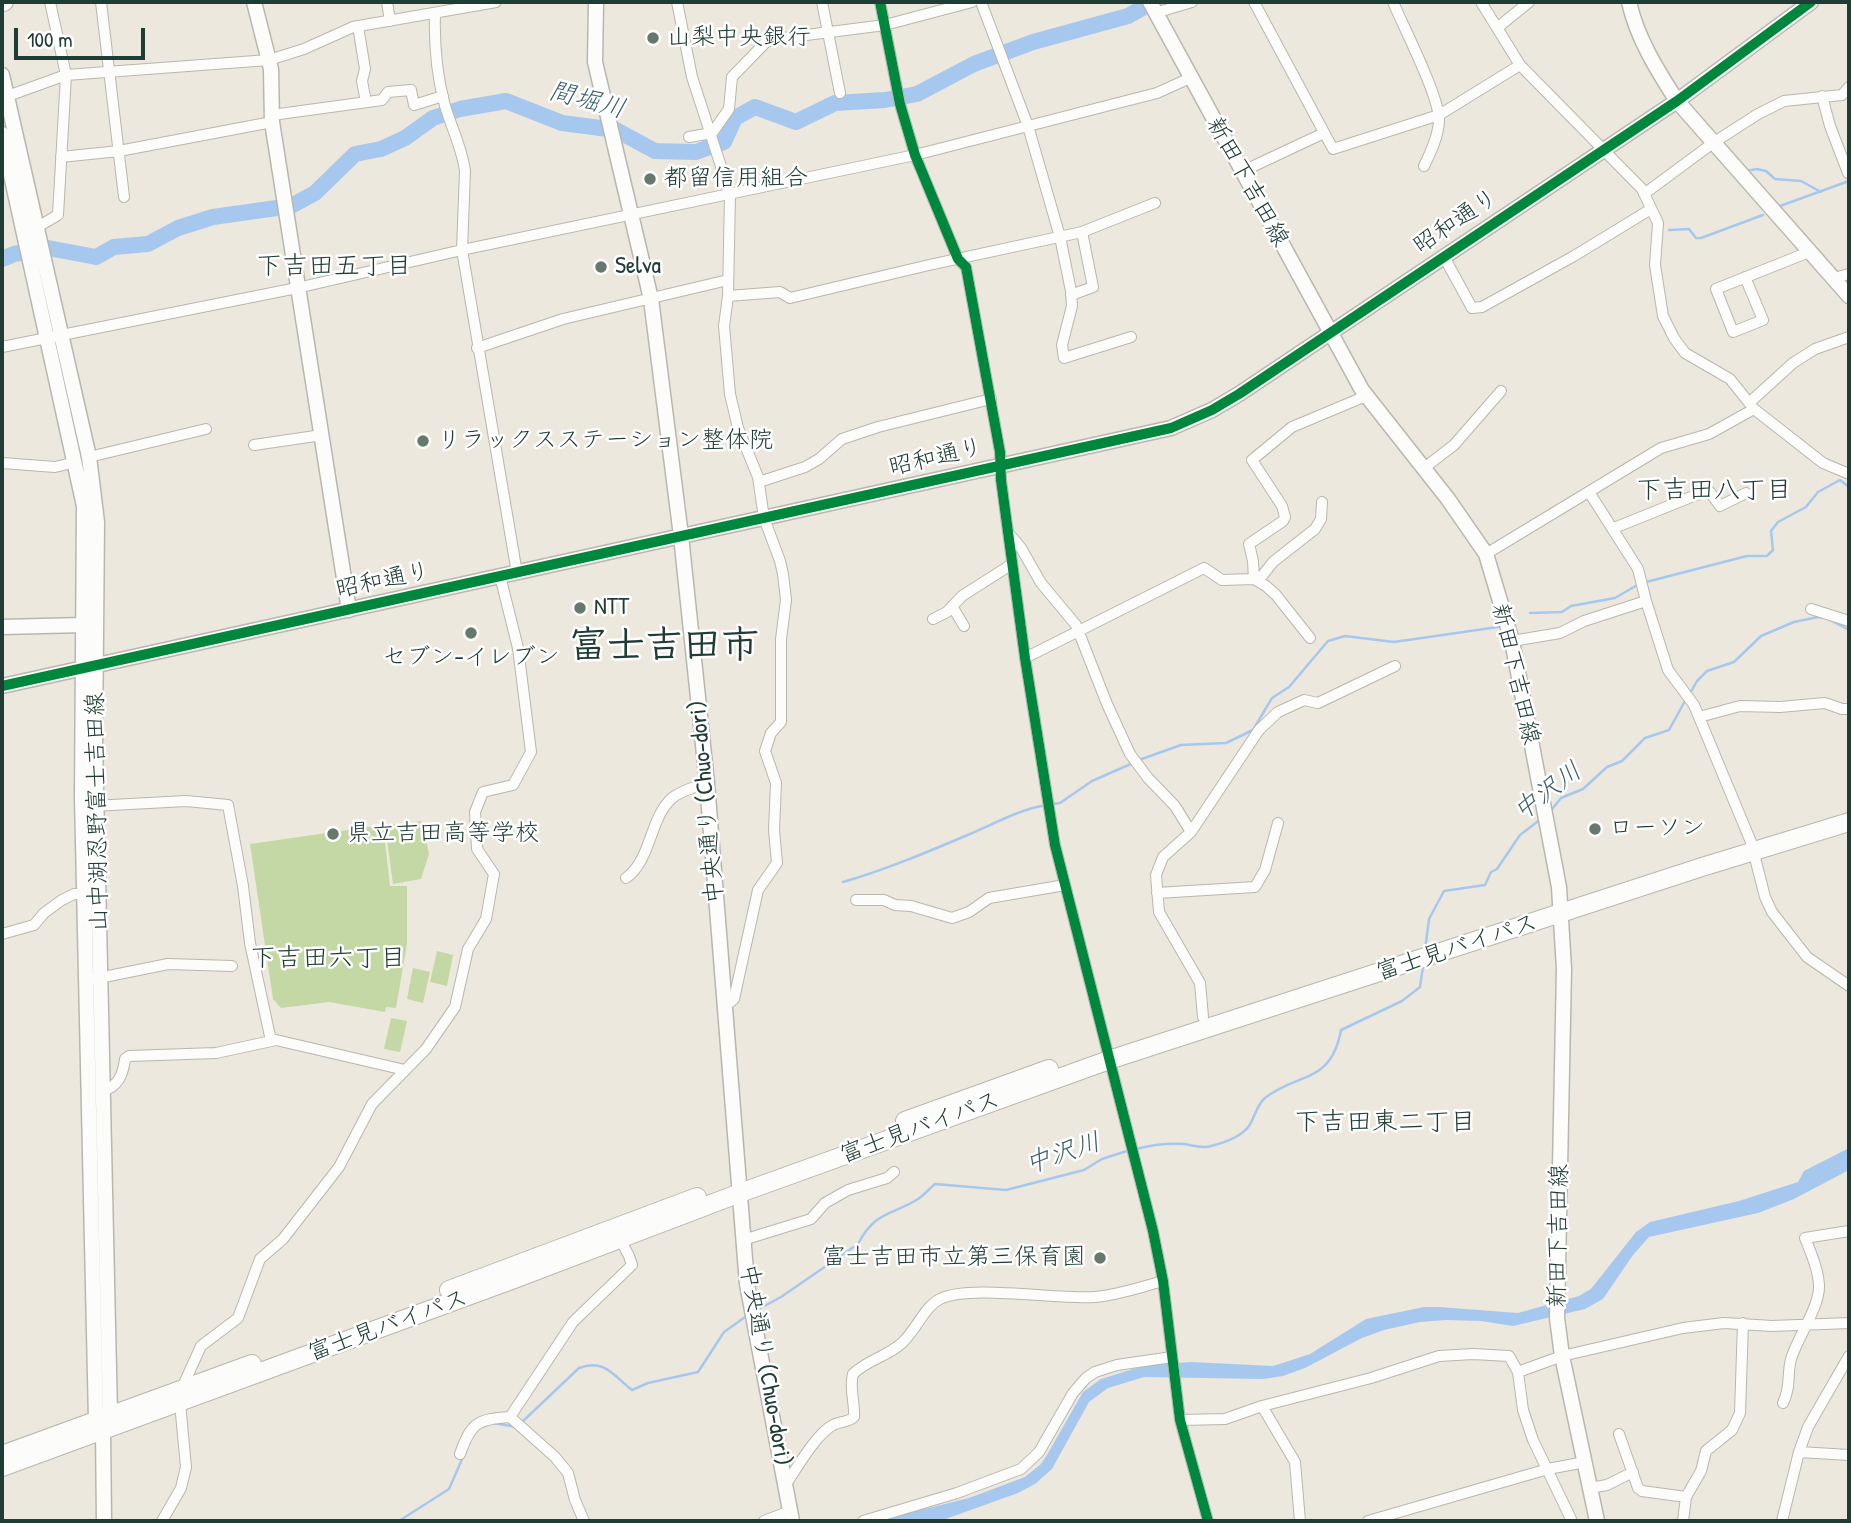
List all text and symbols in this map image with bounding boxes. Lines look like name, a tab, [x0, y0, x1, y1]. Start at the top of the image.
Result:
scale bar	[18, 14, 149, 58]
place label: 山梨中央銀行	[667, 24, 811, 52]
text: 100 m	[27, 25, 73, 54]
marker: 山梨中央銀行	[645, 30, 661, 46]
water label: 間堀川	[545, 76, 629, 126]
street label: 新田下吉田線	[1199, 112, 1295, 252]
place label: 都留信用組合	[664, 165, 808, 193]
marker: 都留信用組合	[642, 171, 658, 187]
street label: 昭和通り	[1408, 183, 1504, 261]
district label: 下吉田五丁目	[256, 251, 412, 283]
place label: Selva	[615, 253, 661, 281]
marker: Selva	[593, 259, 609, 275]
place label: リラックスステーション整体院	[437, 427, 773, 455]
marker: リラックスステーション整体院	[415, 433, 431, 449]
street label: 昭和通り	[886, 433, 986, 483]
district label: 下吉田八丁目	[1636, 475, 1792, 507]
street label: 昭和通り	[333, 557, 433, 605]
place label: NTT	[594, 594, 629, 622]
marker: NTT	[572, 600, 588, 616]
street label: 新田下吉田線	[1485, 601, 1545, 747]
district label: 富士吉田市	[569, 624, 759, 670]
marker: セブン-イレブン	[463, 625, 479, 641]
place label: セブン-イレブン	[382, 644, 560, 672]
street label: 山中湖忍野富士吉田線	[82, 692, 114, 932]
street label: 中央通り (Chuo-dori)	[684, 699, 730, 905]
water label: 中沢川	[1507, 756, 1589, 828]
place label: ローソン	[1609, 815, 1705, 843]
place label: 県立吉田高等学校	[347, 820, 539, 848]
marker: ローソン	[1587, 821, 1603, 837]
marker: 県立吉田高等学校	[325, 826, 341, 842]
street label: 富士見バイパス	[1373, 908, 1541, 988]
district label: 下吉田六丁目	[250, 943, 406, 975]
street label: 富士見バイパス	[836, 1086, 1004, 1170]
district label: 下吉田東二丁目	[1294, 1107, 1476, 1139]
water label: 中沢川	[1021, 1127, 1105, 1181]
street label: 新田下吉田線	[1543, 1164, 1575, 1308]
place label: 富士吉田市立第三保育園	[822, 1244, 1086, 1272]
marker: 富士吉田市立第三保育園	[1092, 1250, 1108, 1266]
street label: 中央通り (Chuo-dori)	[733, 1262, 797, 1468]
street label: 富士見バイパス	[304, 1284, 472, 1368]

